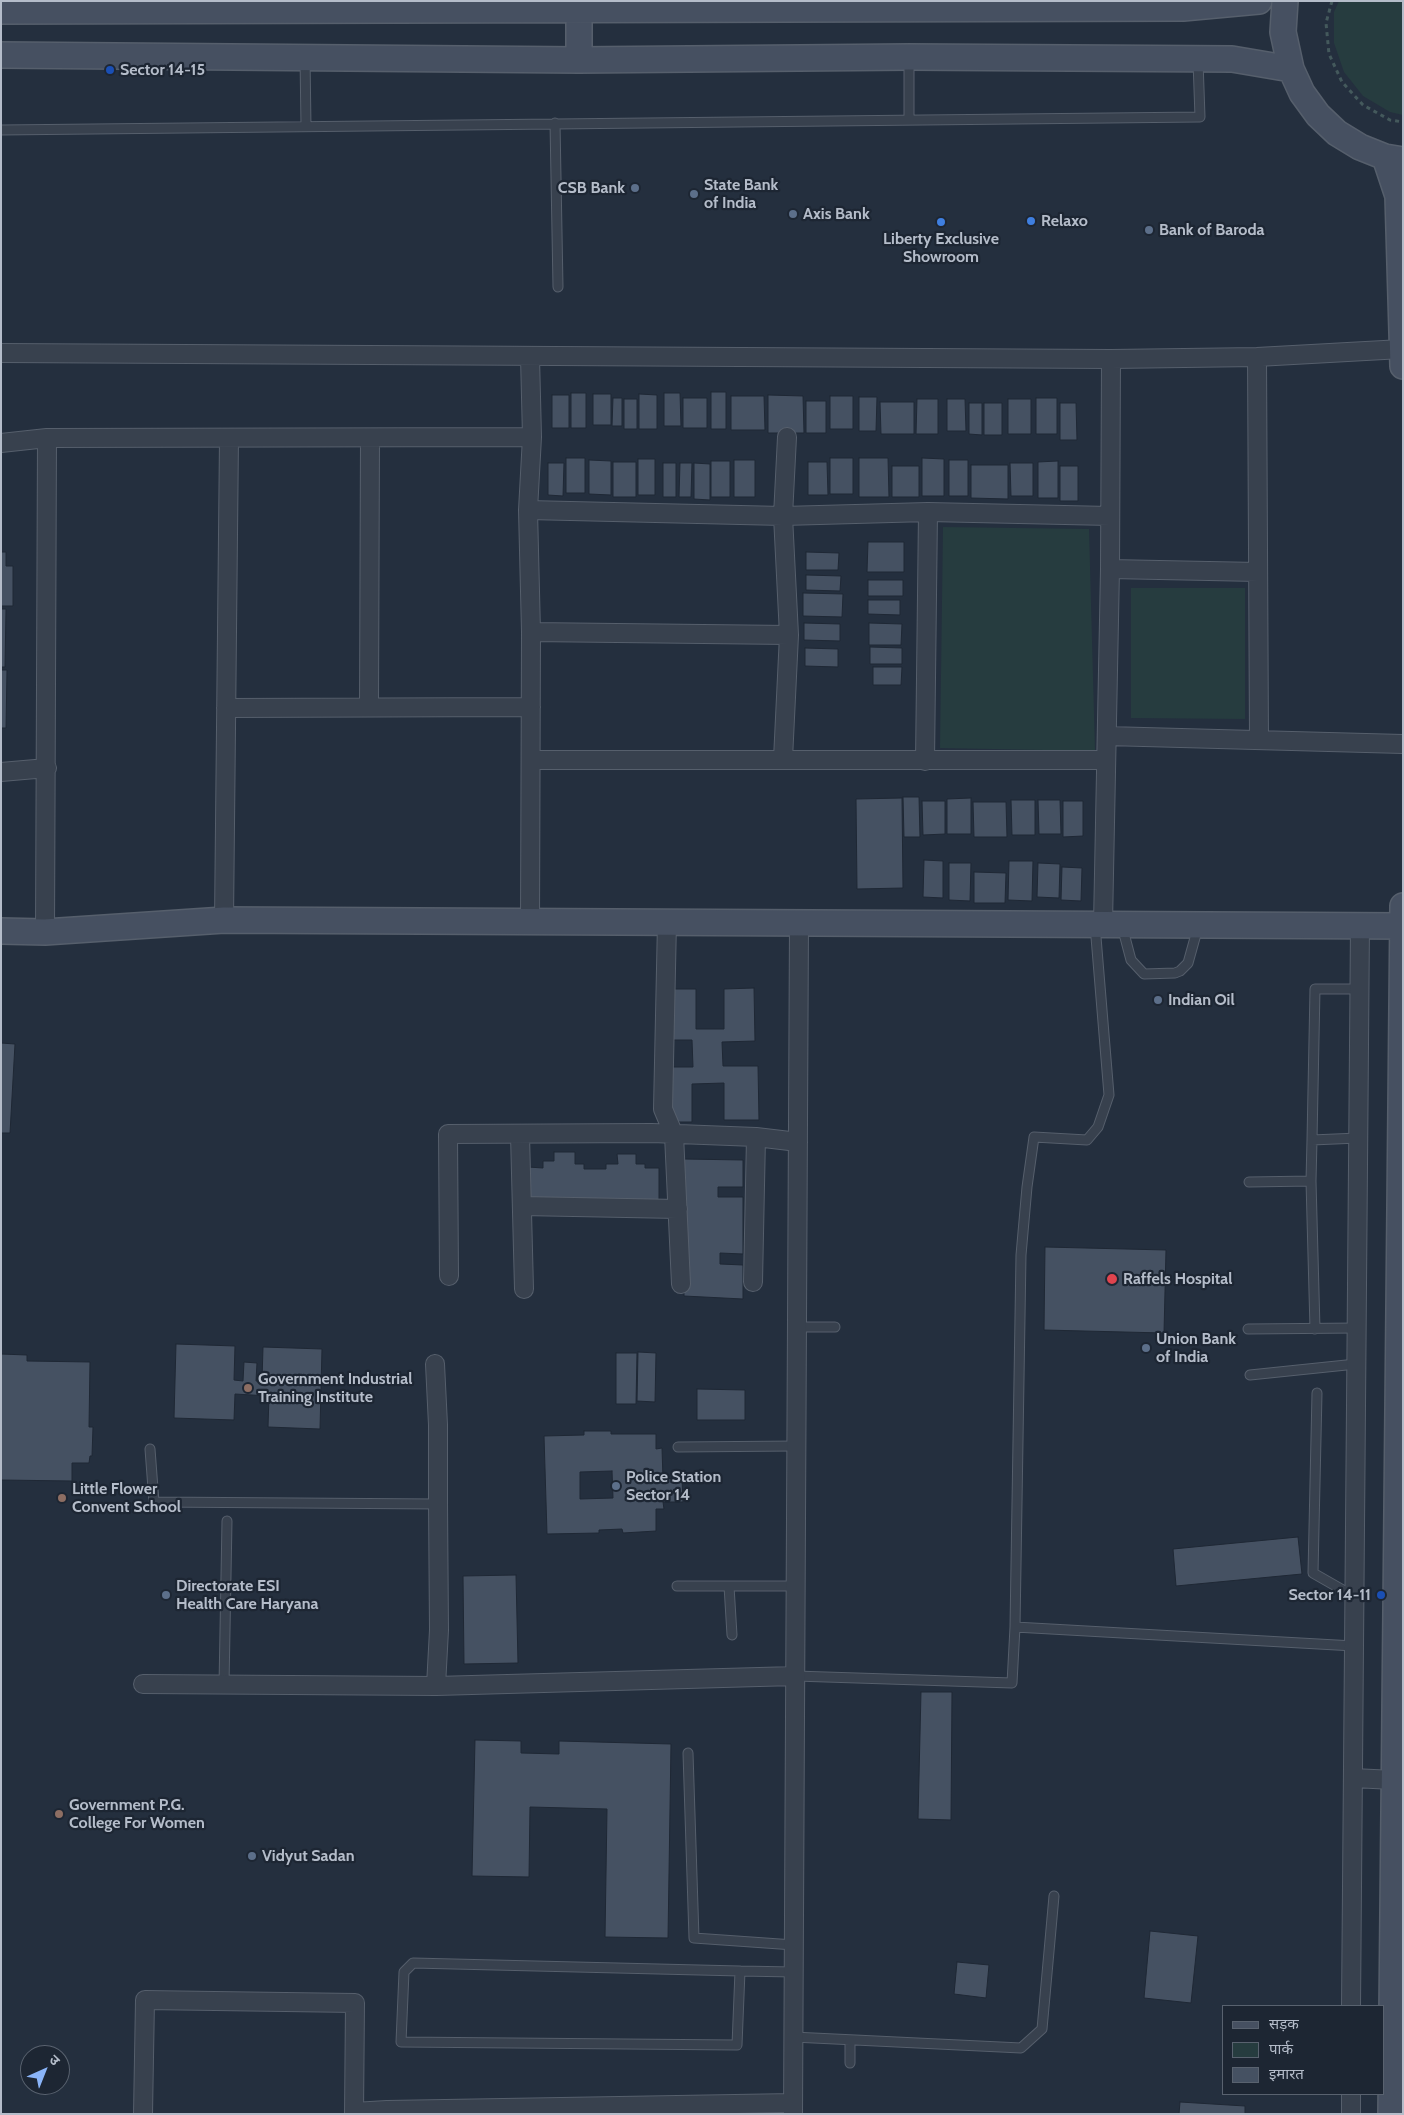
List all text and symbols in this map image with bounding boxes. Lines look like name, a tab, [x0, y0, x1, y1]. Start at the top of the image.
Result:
place label: Sector 14-15	[120, 60, 205, 80]
marker: Sector 14-15	[104, 64, 116, 76]
place label: State Bank of India	[704, 175, 778, 213]
place label: CSB Bank	[558, 178, 625, 198]
marker: CSB Bank	[629, 182, 641, 194]
marker: State Bank of India	[688, 188, 700, 200]
place label: Axis Bank	[803, 204, 870, 224]
marker: Axis Bank	[787, 208, 799, 220]
place label: Relaxo	[1041, 211, 1088, 231]
marker: Relaxo	[1025, 215, 1037, 227]
marker: Liberty Exclusive Showroom	[935, 216, 947, 228]
place label: Bank of Baroda	[1159, 220, 1265, 240]
marker: Bank of Baroda	[1143, 224, 1155, 236]
place label: Liberty Exclusive Showroom	[883, 229, 999, 267]
place label: Indian Oil	[1168, 990, 1235, 1010]
marker: Indian Oil	[1152, 994, 1164, 1006]
place label: Raffels Hospital	[1123, 1269, 1232, 1289]
marker: Raffels Hospital	[1105, 1272, 1119, 1286]
place label: Union Bank of India	[1156, 1329, 1236, 1367]
marker: Union Bank of India	[1140, 1342, 1152, 1354]
place label: Government Industrial Training Institute	[258, 1369, 412, 1407]
marker: Government Industrial Training Institute	[242, 1382, 254, 1394]
place label: Police Station Sector 14	[626, 1467, 721, 1505]
place label: Little Flower Convent School	[72, 1479, 181, 1517]
marker: Police Station Sector 14	[610, 1480, 622, 1492]
marker: Little Flower Convent School	[56, 1492, 68, 1504]
place label: Directorate ESI Health Care Haryana	[176, 1576, 318, 1614]
place label: Sector 14-11	[1289, 1585, 1371, 1605]
marker: Directorate ESI Health Care Haryana	[160, 1589, 172, 1601]
marker: Sector 14-11	[1375, 1589, 1387, 1601]
place label: Government P.G. College For Women	[69, 1795, 205, 1833]
marker: Government P.G. College For Women	[53, 1808, 65, 1820]
place label: Vidyut Sadan	[262, 1846, 355, 1866]
marker: Vidyut Sadan	[246, 1850, 258, 1862]
legend	[1222, 2005, 1384, 2095]
text: सड़क	[1269, 2015, 1299, 2033]
text: पार्क	[1269, 2040, 1293, 2058]
north arrow	[20, 2045, 70, 2095]
text: उ	[46, 2051, 64, 2069]
text: इमारत	[1269, 2065, 1304, 2083]

